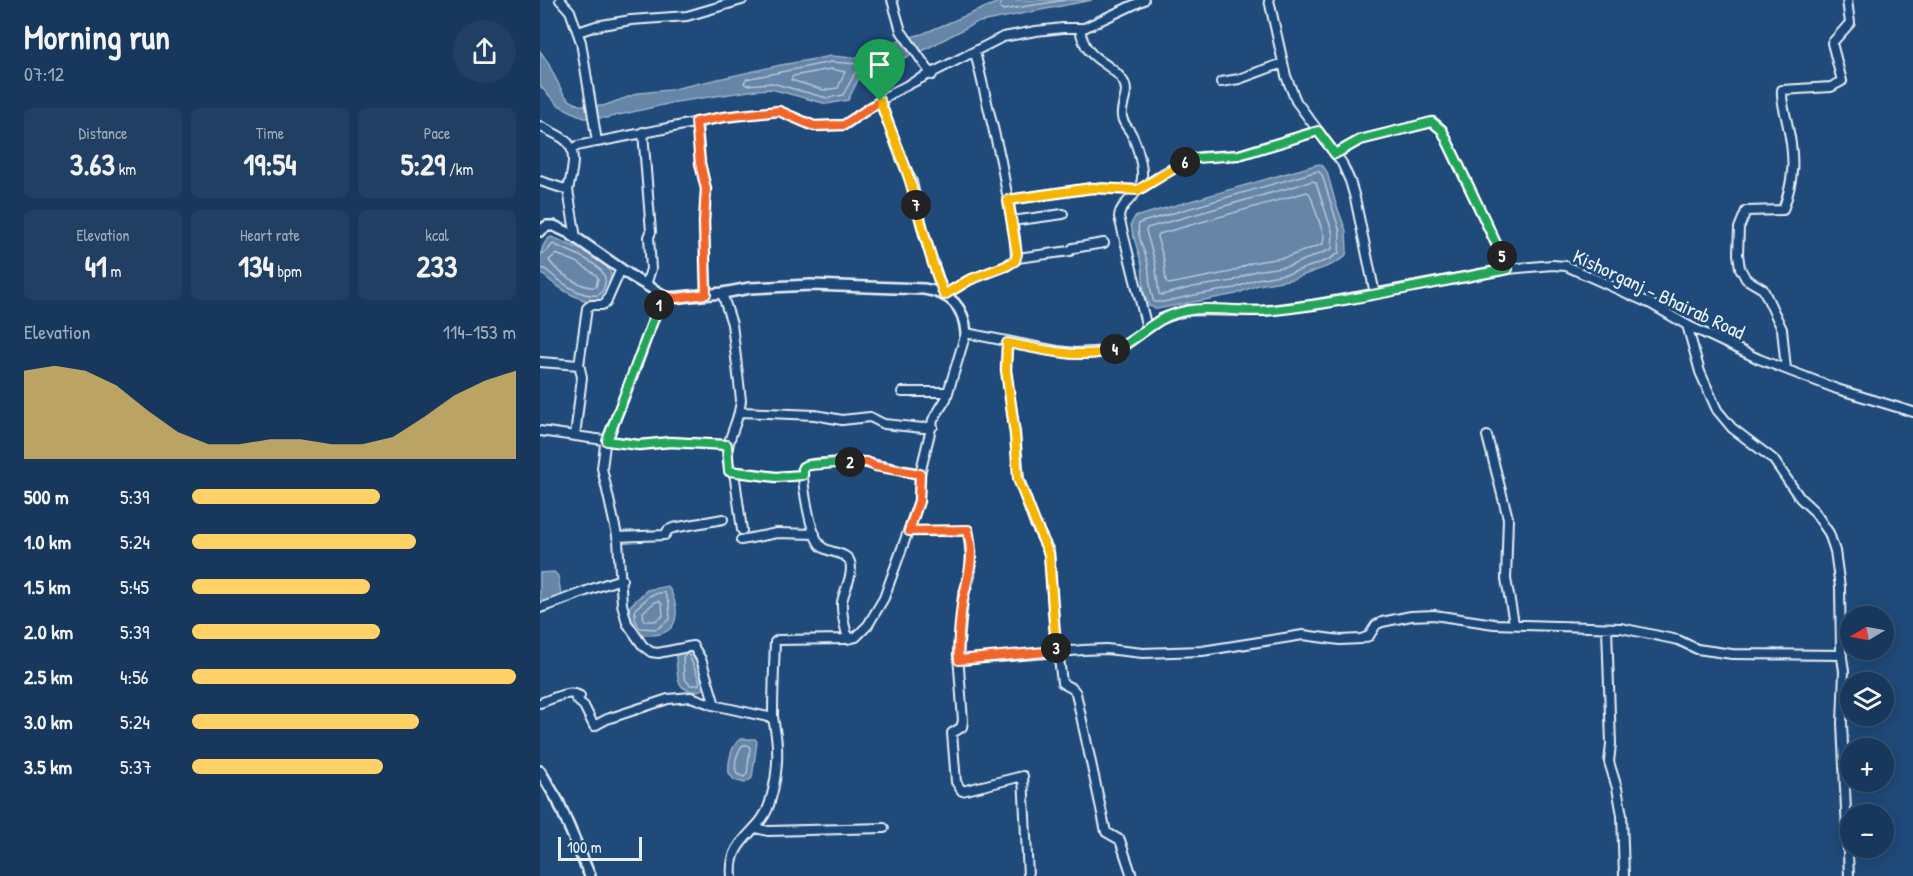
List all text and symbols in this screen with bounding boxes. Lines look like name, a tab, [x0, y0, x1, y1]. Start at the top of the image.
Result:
text: Morning run	[24, 15, 170, 59]
button: share	[453, 20, 516, 83]
pin	[854, 39, 905, 101]
icon: arrive	[863, 48, 896, 81]
text: 07:12	[24, 60, 64, 87]
text: Distance	[79, 122, 127, 144]
text: Time	[256, 122, 284, 144]
text: Pace	[424, 122, 450, 144]
text: 3.63	[70, 144, 115, 184]
text: 19:54	[244, 144, 296, 184]
text: 5:29	[401, 144, 445, 184]
pin: 6	[1170, 147, 1200, 177]
text: 6	[1182, 151, 1188, 173]
text: km	[115, 158, 136, 180]
text: /km	[445, 158, 473, 180]
pin: 7	[901, 190, 931, 220]
text: 7	[912, 194, 920, 216]
text: Elevation	[76, 224, 130, 246]
text: Heart rate	[240, 224, 300, 246]
text: kcal	[425, 224, 449, 246]
pin: 5	[1487, 241, 1517, 271]
street label: Kishorganj - Bhairab Road	[1569, 242, 1750, 345]
text: 5	[1499, 245, 1505, 267]
text: 41	[85, 246, 107, 286]
text: 134	[238, 246, 274, 286]
text: 233	[417, 246, 457, 286]
text: m	[107, 260, 121, 282]
text: bpm	[274, 260, 302, 282]
pin: 1	[644, 290, 674, 320]
text: 1	[656, 294, 662, 316]
text: Elevation	[24, 318, 90, 345]
text: 114–153 m	[443, 318, 516, 345]
pin: 4	[1100, 334, 1130, 364]
text: 4	[1112, 338, 1118, 360]
pin: 2	[835, 447, 865, 477]
text: 2	[846, 451, 854, 473]
text: 500 m	[24, 483, 69, 510]
text: 5:39	[120, 483, 149, 510]
text: 1.0 km	[24, 528, 71, 555]
text: 5:24	[120, 528, 150, 555]
text: 1.5 km	[24, 573, 71, 600]
text: 5:45	[120, 573, 149, 600]
north arrow	[1840, 606, 1894, 660]
map controls	[1840, 606, 1894, 858]
text: 2.0 km	[24, 618, 73, 645]
text: 5:39	[120, 618, 149, 645]
pin: 3	[1041, 633, 1071, 663]
text: 3	[1052, 637, 1060, 659]
text: 2.5 km	[24, 663, 73, 690]
text: 4:56	[120, 663, 149, 690]
button: layers	[1840, 672, 1894, 726]
text: 3.0 km	[24, 708, 73, 735]
text: 5:24	[120, 708, 150, 735]
button: +	[1840, 738, 1894, 792]
text: 3.5 km	[24, 753, 72, 780]
text: 5:37	[120, 753, 152, 780]
button: −	[1840, 804, 1894, 858]
scale bar	[558, 834, 642, 862]
text: 100 m	[567, 836, 602, 858]

